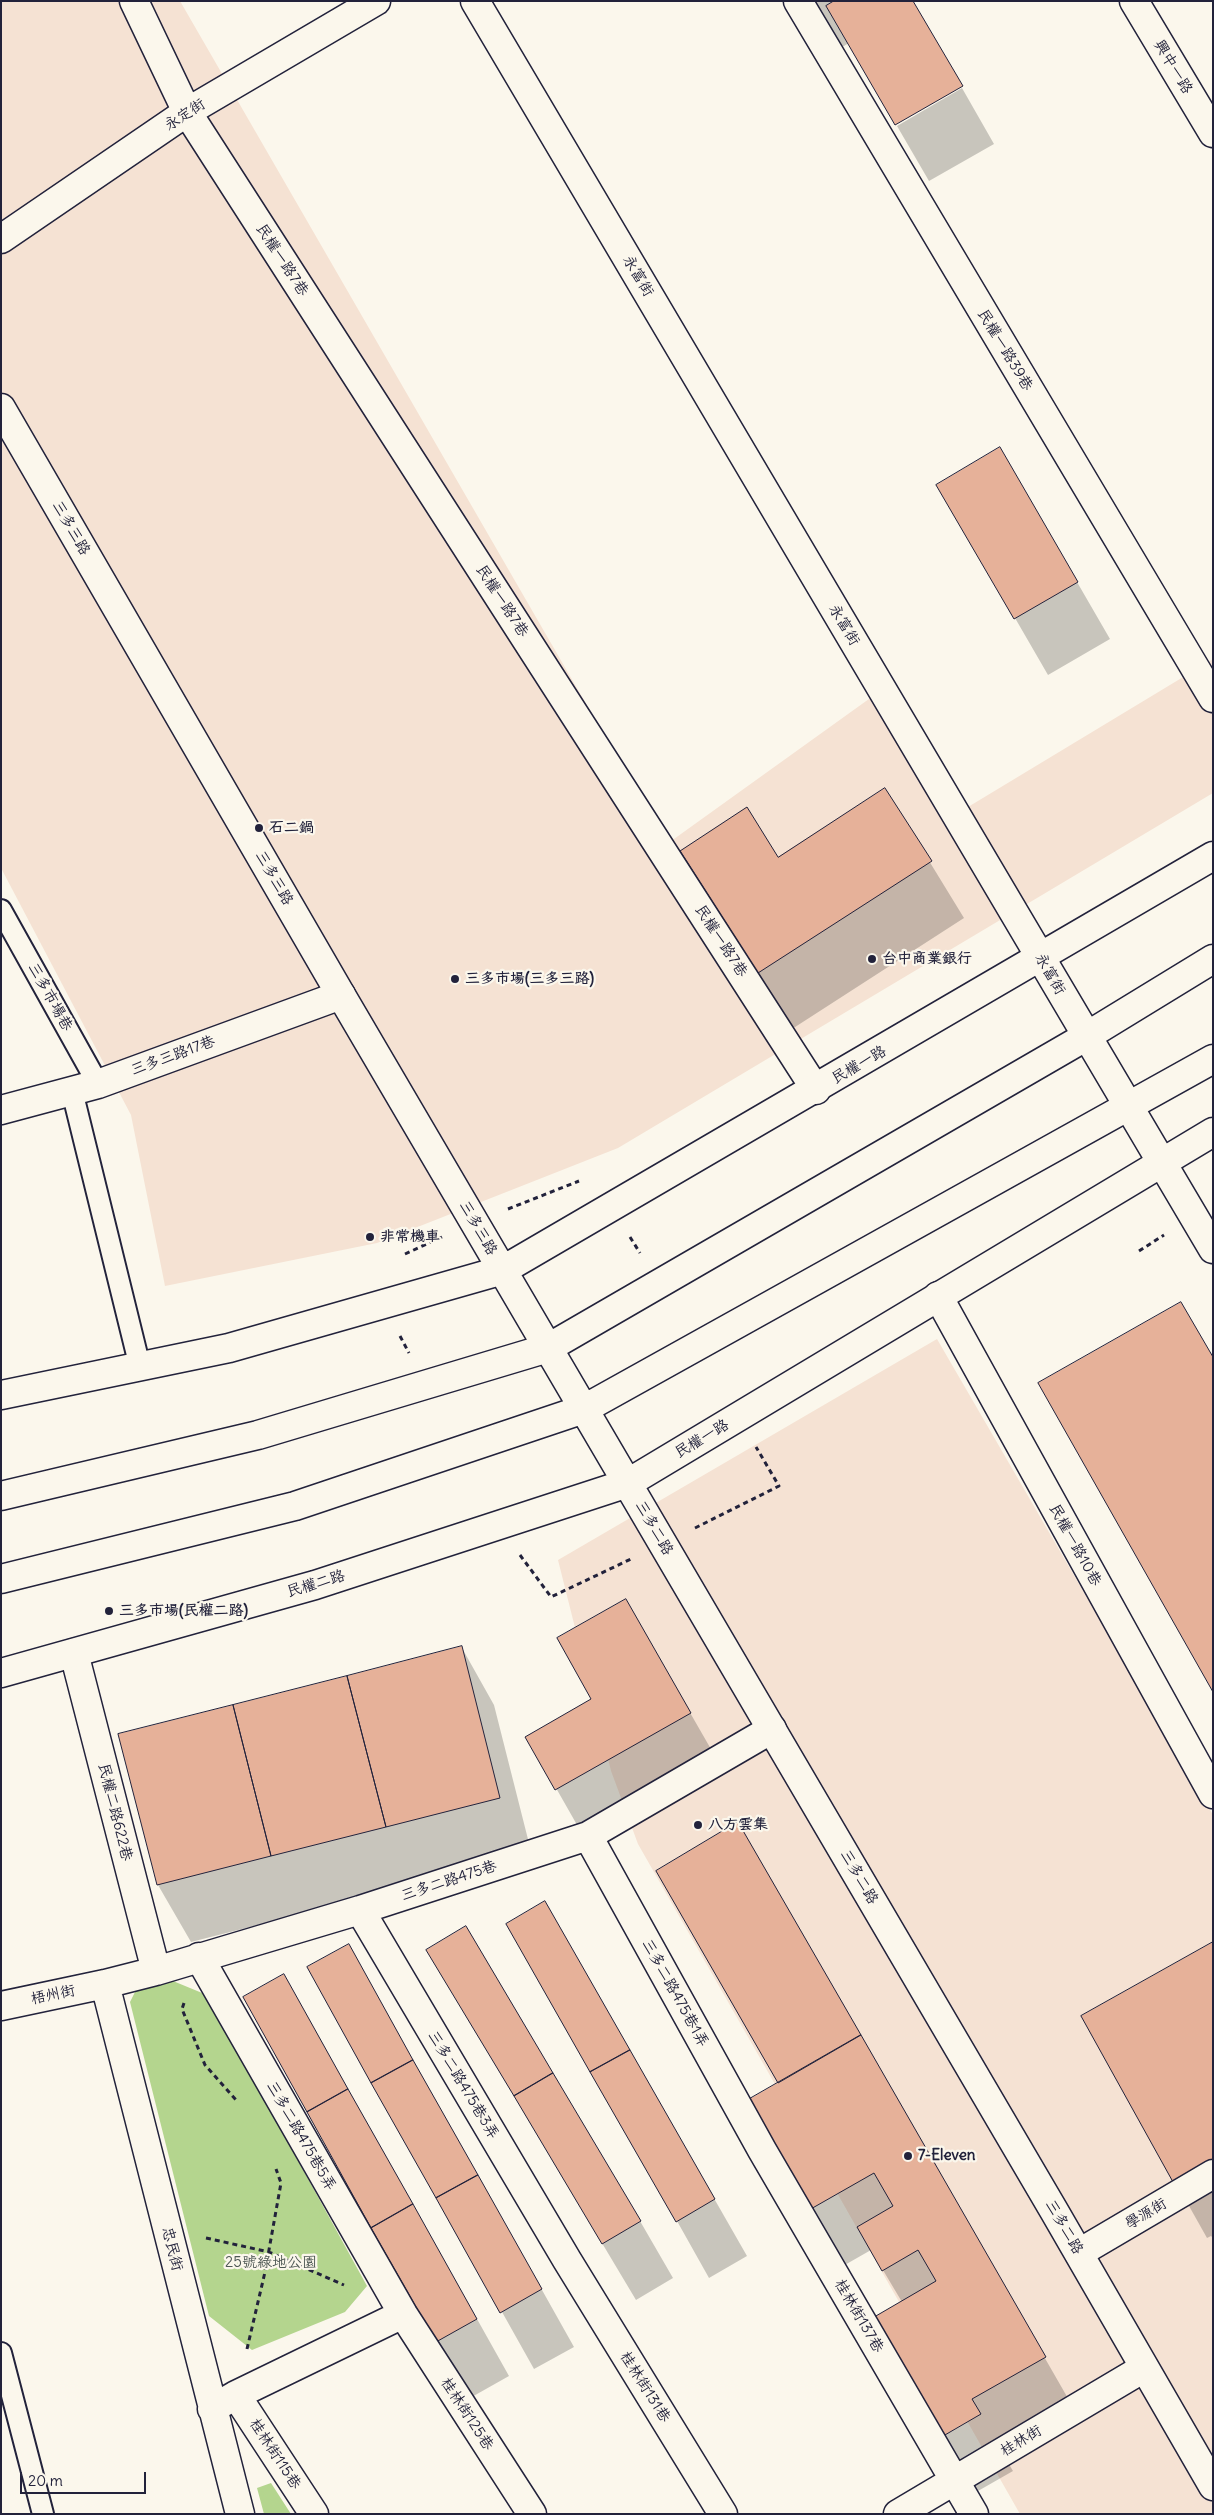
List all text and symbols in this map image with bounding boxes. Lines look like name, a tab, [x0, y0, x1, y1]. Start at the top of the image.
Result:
street label: 興中一路	[1150, 37, 1196, 97]
street label: 永定街	[161, 95, 209, 135]
street label: 民權一路7巷	[252, 221, 312, 299]
street label: 永富街	[619, 252, 657, 300]
street label: 民權一路39巷	[974, 306, 1036, 394]
street label: 三多三路	[48, 498, 94, 558]
street label: 民權一路7巷	[472, 562, 532, 640]
street label: 永富街	[825, 601, 863, 649]
place label: 石二鍋	[269, 819, 314, 837]
marker: 石二鍋	[253, 822, 265, 834]
street label: 三多三路	[251, 848, 297, 908]
street label: 民權一路7巷	[691, 902, 751, 980]
place label: 台中商業銀行	[882, 950, 972, 968]
street label: 永富街	[1031, 950, 1069, 998]
marker: 台中商業銀行	[866, 953, 878, 965]
street label: 三多市場巷	[24, 960, 76, 1034]
place label: 三多市場(三多三路)	[465, 970, 594, 988]
marker: 三多市場(三多三路)	[449, 973, 461, 985]
street label: 三多三路17巷	[128, 1032, 218, 1080]
street label: 民權一路	[829, 1042, 889, 1088]
street label: 三多三路	[455, 1198, 501, 1258]
place label: 非常機車	[380, 1228, 440, 1246]
marker: 非常機車	[364, 1231, 376, 1243]
street label: 民權一路	[672, 1416, 732, 1462]
street label: 三多二路	[631, 1498, 677, 1558]
street label: 民權一路10巷	[1045, 1501, 1105, 1589]
street label: 民權二路	[285, 1567, 347, 1601]
place label: 三多市場(民權二路)	[119, 1602, 248, 1620]
marker: 三多市場(民權二路)	[103, 1605, 115, 1617]
street label: 民權二路622巷	[94, 1761, 136, 1863]
place label: 八方雲集	[708, 1816, 768, 1834]
marker: 八方雲集	[692, 1819, 704, 1831]
street label: 三多二路	[836, 1847, 882, 1907]
street label: 三多二路475巷	[399, 1857, 499, 1905]
street label: 三多二路475巷1弄	[638, 1936, 712, 2050]
street label: 梧州街	[29, 1982, 77, 2008]
street label: 三多二路475巷3弄	[424, 2028, 502, 2142]
street label: 三多二路475巷5弄	[262, 2078, 340, 2194]
place label: 7-Eleven	[918, 2147, 976, 2165]
marker: 7-Eleven	[902, 2150, 914, 2162]
street label: 學源街	[1122, 2195, 1170, 2233]
street label: 三多二路	[1041, 2197, 1087, 2257]
street label: 忠民街	[158, 2225, 186, 2273]
park label: 25號綠地公園	[225, 2254, 317, 2272]
street label: 桂林街137巷	[831, 2276, 887, 2356]
street label: 桂林街131巷	[616, 2348, 674, 2426]
street label: 桂林街125巷	[437, 2374, 497, 2454]
street label: 桂林街115巷	[246, 2415, 304, 2493]
street label: 桂林街	[997, 2422, 1045, 2460]
scale bar	[22, 2462, 149, 2494]
text: 20 m	[28, 2471, 63, 2490]

